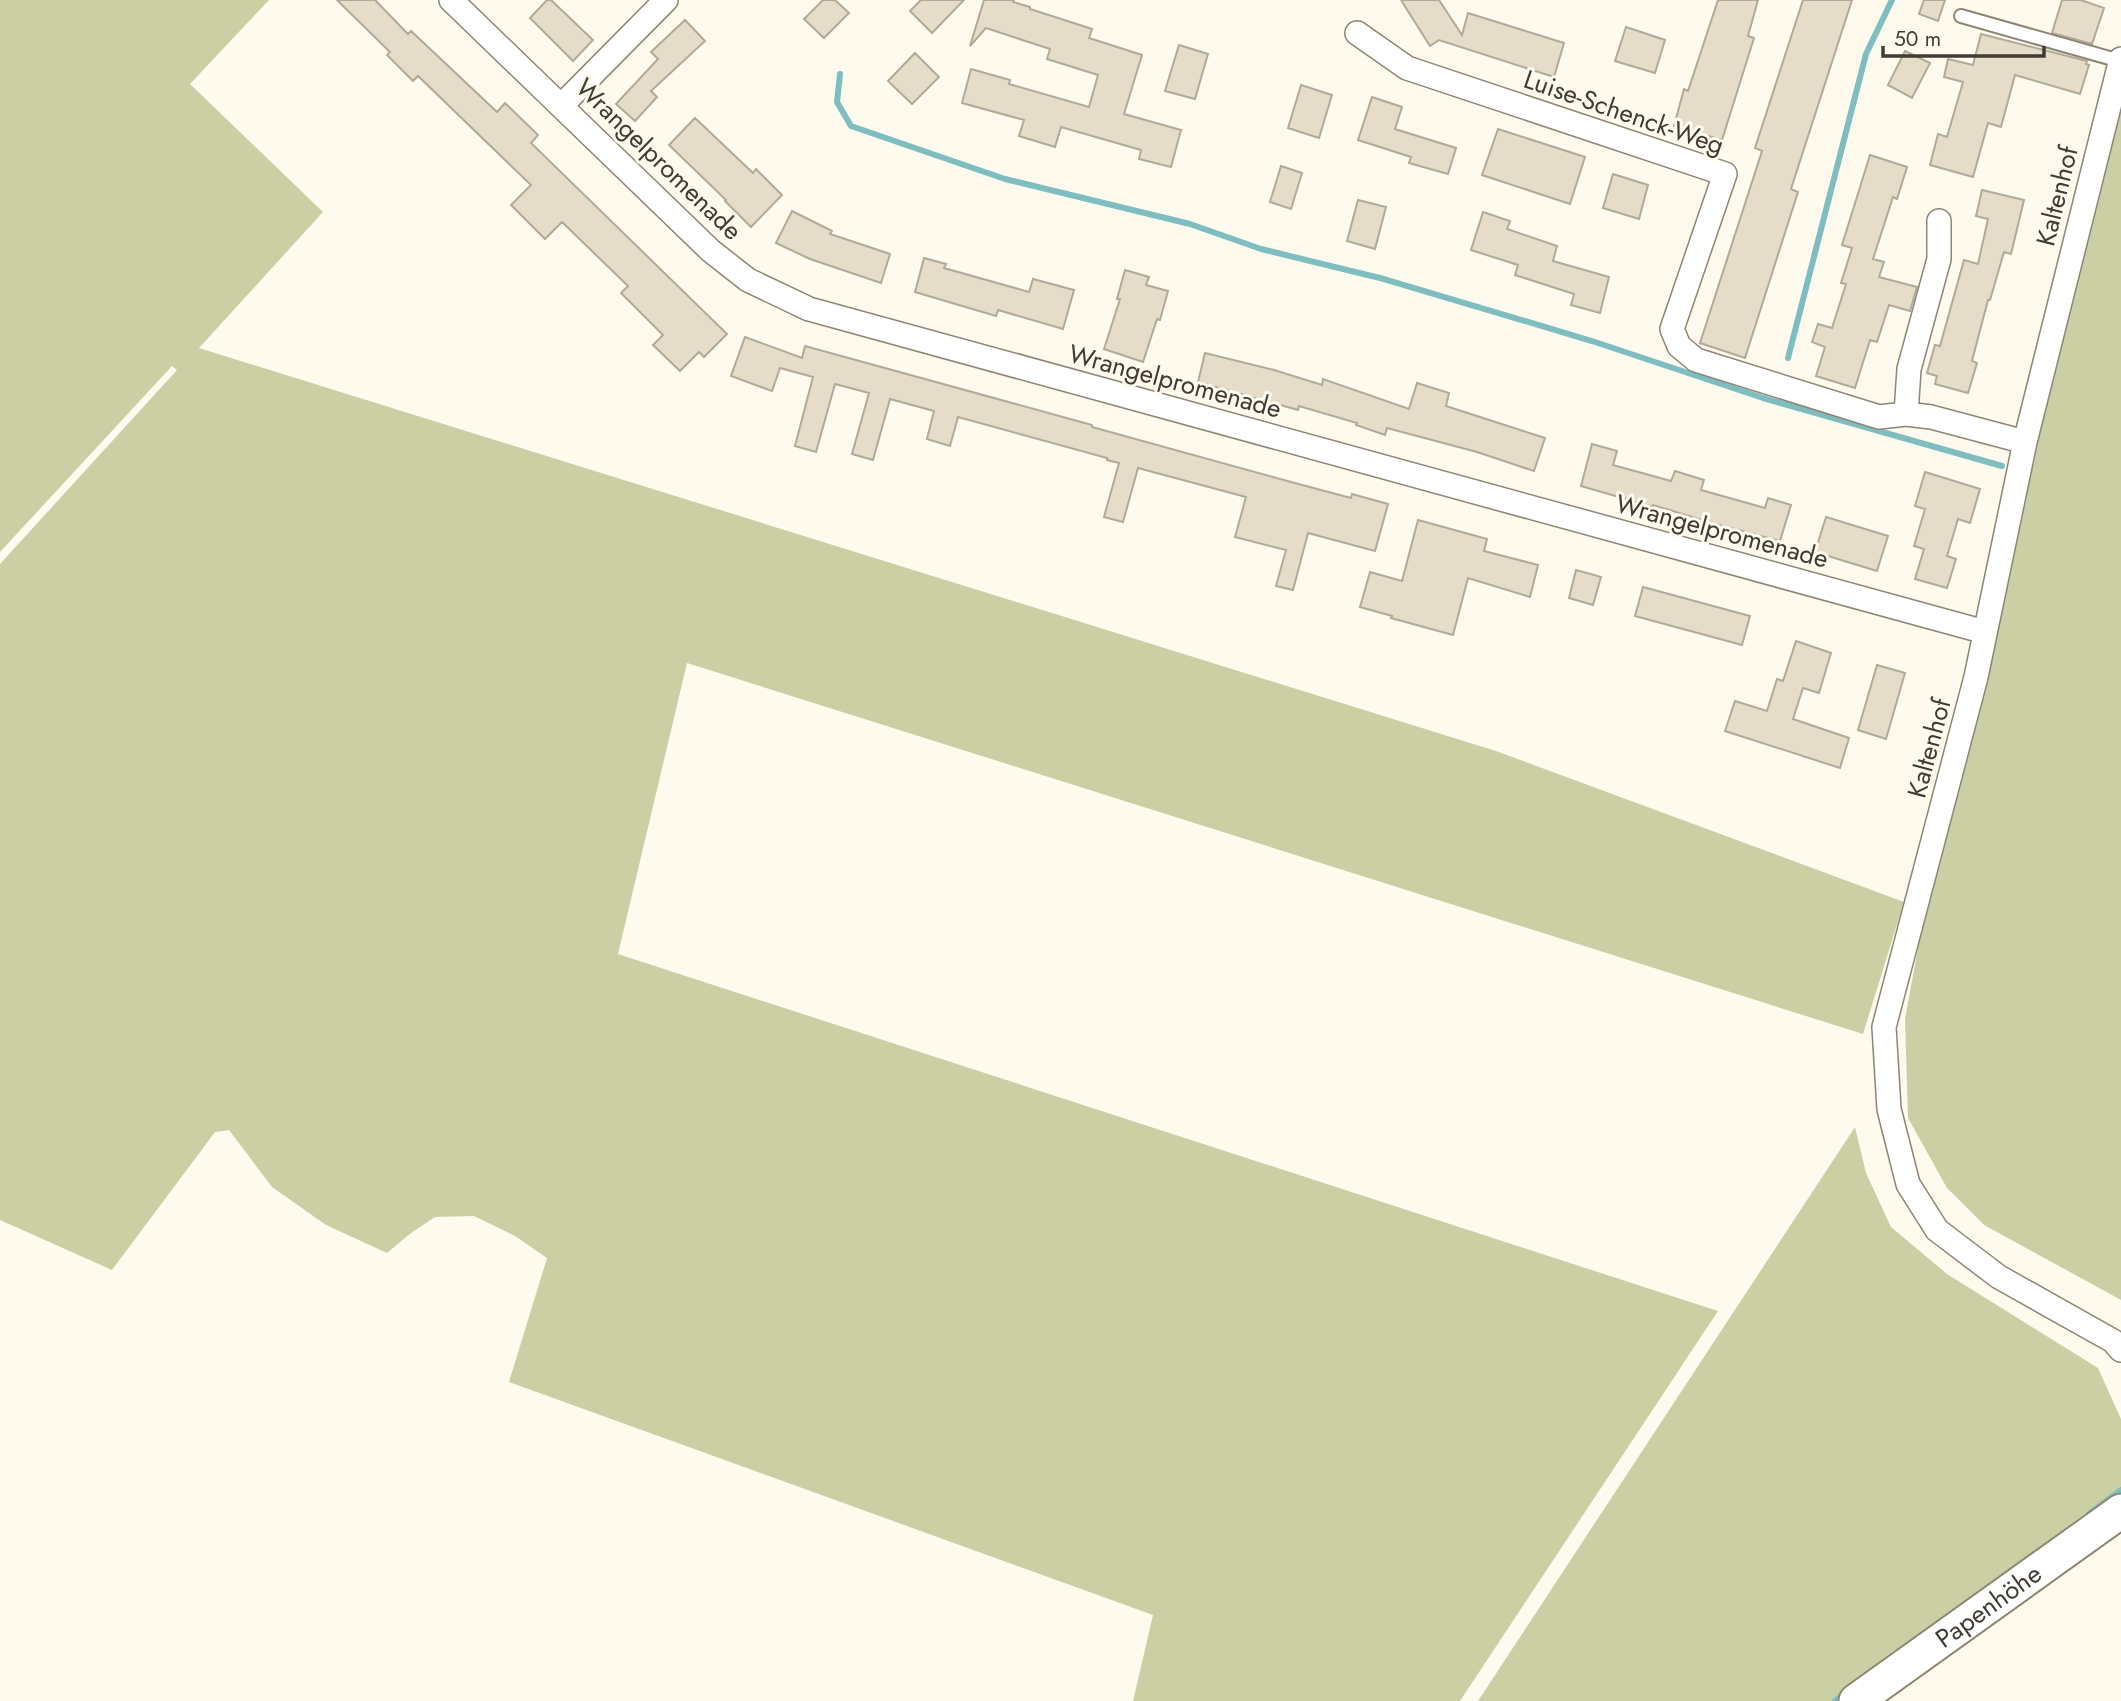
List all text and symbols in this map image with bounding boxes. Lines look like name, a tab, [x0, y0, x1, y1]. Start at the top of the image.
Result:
scale bar	[1883, 14, 2044, 58]
text: 50 m	[1894, 24, 1941, 54]
street label: Luise-Schenck-Weg	[1519, 60, 1729, 164]
street label: Wrangelpromenade	[567, 69, 751, 249]
street label: Kaltenhof	[2026, 142, 2088, 250]
street label: Wrangelpromenade	[1064, 334, 1286, 428]
street label: Wrangelpromenade	[1611, 484, 1833, 578]
street label: Kaltenhof	[1897, 693, 1961, 802]
street label: Papenhöhe	[1928, 1555, 2049, 1657]

